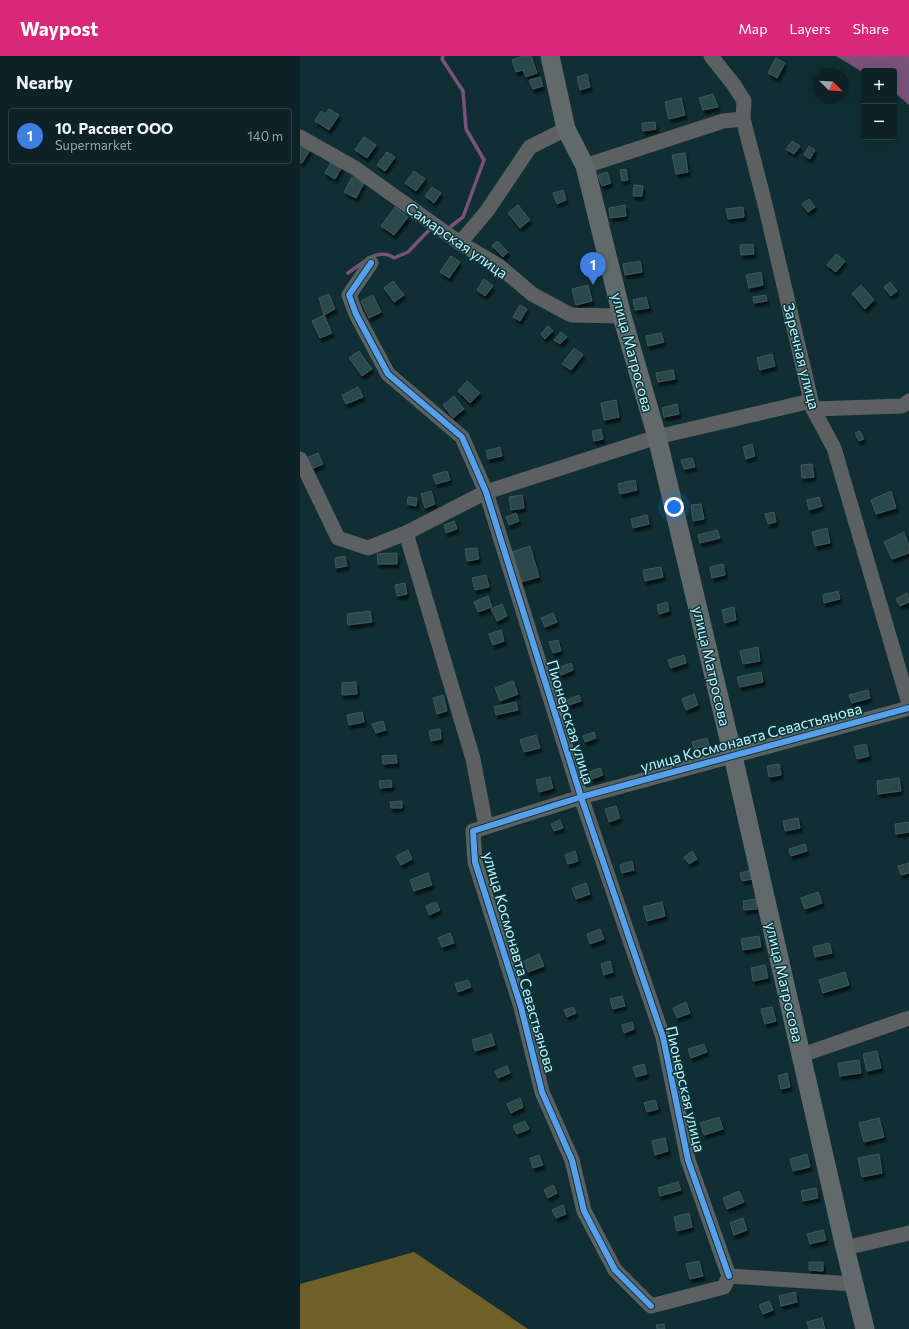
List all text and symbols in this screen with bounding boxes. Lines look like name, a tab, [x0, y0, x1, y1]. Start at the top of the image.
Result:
text: Waypost	[20, 17, 98, 40]
text: Map	[739, 20, 767, 37]
text: Layers	[789, 20, 831, 37]
text: Share	[853, 20, 889, 37]
north arrow	[813, 68, 849, 104]
map controls	[861, 68, 897, 140]
button: +	[861, 68, 897, 104]
text: Nearby	[16, 72, 73, 93]
button: −	[861, 104, 897, 140]
text: 10. Рассвет ООО	[55, 119, 173, 137]
text: 1	[27, 128, 33, 144]
text: 140 m	[247, 128, 283, 144]
text: Supermarket	[55, 137, 132, 153]
street label: Самарская улица	[403, 198, 511, 282]
pin: 1	[580, 252, 606, 285]
street label: улица Матросова	[608, 290, 658, 414]
street label: Заречная улица	[780, 301, 824, 411]
your location	[664, 497, 684, 517]
street label: улица Матросова	[689, 604, 735, 728]
street label: Пионерская улица	[544, 658, 598, 786]
street label: улица Космонавта Севастьянова	[638, 699, 864, 775]
street label: улица Космонавта Севастьянова	[480, 850, 560, 1074]
street label: улица Матросова	[762, 920, 808, 1044]
street label: Пионерская улица	[663, 1024, 709, 1154]

